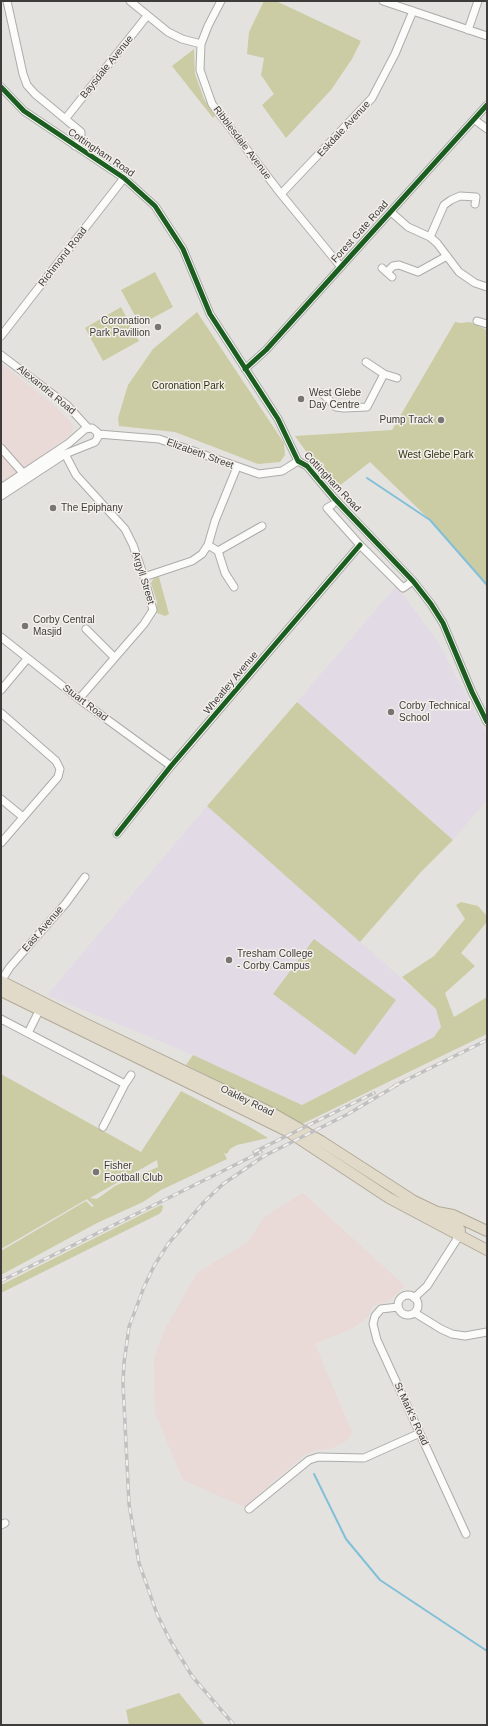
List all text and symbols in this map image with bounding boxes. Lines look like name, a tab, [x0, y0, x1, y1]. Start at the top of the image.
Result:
street label: Baysdale Avenue	[78, 33, 136, 101]
street label: Eskdale Avenue	[315, 99, 373, 159]
street label: Ribblesdale Avenue	[210, 104, 274, 182]
street label: Cottingham Road	[65, 126, 137, 180]
street label: Forest Gate Road	[329, 198, 391, 266]
street label: Richmond Road	[36, 225, 90, 289]
place label: Coronation Park Pavillion	[89, 315, 150, 338]
marker: Coronation Park Pavillion	[153, 322, 163, 332]
street label: Alexandra Road	[14, 363, 78, 417]
park label: Coronation Park	[152, 380, 224, 392]
place label: West Glebe Day Centre	[309, 387, 361, 410]
marker: West Glebe Day Centre	[296, 394, 306, 404]
place label: Pump Track	[379, 414, 433, 426]
marker: Pump Track	[436, 415, 446, 425]
street label: Elizabeth Street	[165, 436, 235, 472]
street label: Cottingham Road	[301, 449, 363, 515]
park label: West Glebe Park	[398, 449, 474, 461]
place label: The Epiphany	[61, 502, 123, 514]
marker: The Epiphany	[48, 503, 58, 513]
street label: Argyll Street	[129, 550, 157, 606]
place label: Corby Central Masjid	[33, 614, 95, 638]
marker: Corby Central Masjid	[20, 621, 30, 631]
street label: Wheatley Avenue	[201, 649, 261, 717]
street label: Stuart Road	[60, 682, 110, 724]
place label: Corby Technical School	[399, 700, 470, 724]
marker: Corby Technical School	[386, 707, 396, 717]
street label: East Avenue	[20, 904, 66, 954]
place label: Tresham College - Corby Campus	[237, 948, 313, 972]
marker: Tresham College - Corby Campus	[224, 955, 234, 965]
street label: Oakley Road	[218, 1083, 276, 1119]
place label: Fisher Football Club	[104, 1160, 163, 1184]
marker: Fisher Football Club	[91, 1167, 101, 1177]
street label: St Mark's Road	[391, 1381, 431, 1447]

